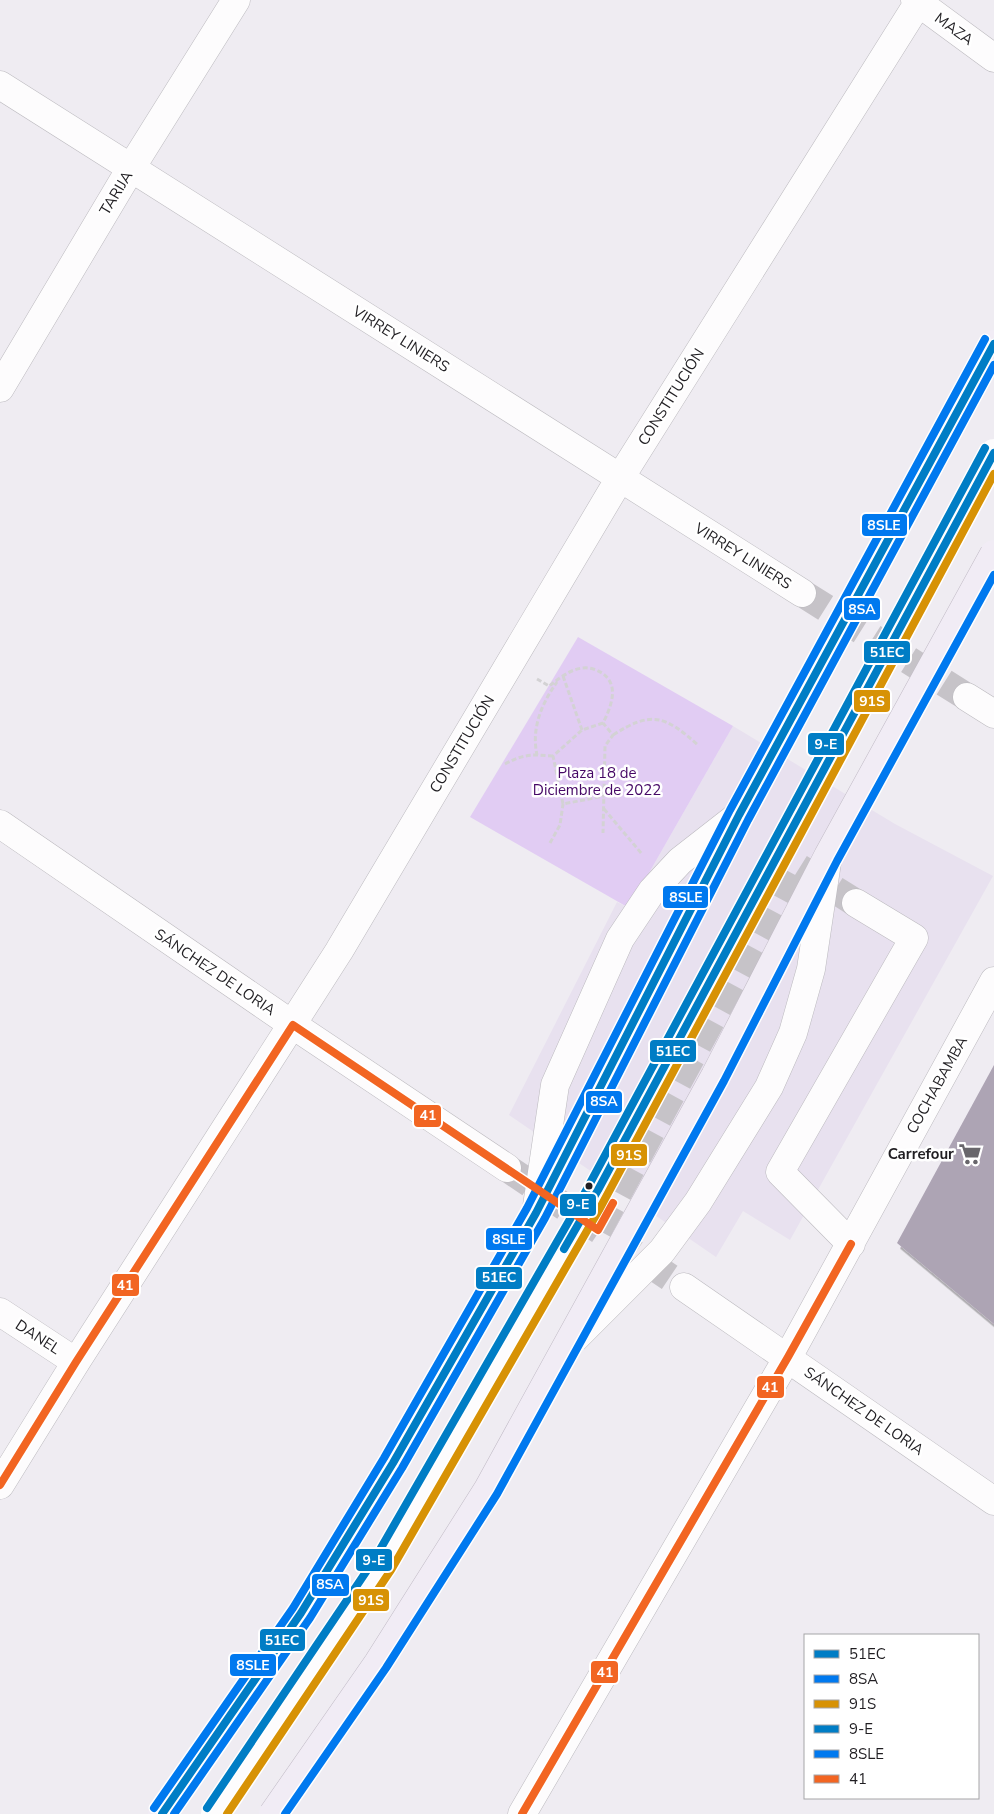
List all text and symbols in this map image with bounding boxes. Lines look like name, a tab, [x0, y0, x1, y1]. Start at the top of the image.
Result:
street label: MAZA	[931, 8, 977, 50]
street label: TARIJA	[95, 167, 137, 219]
street label: VIRREY LINIERS	[348, 301, 453, 377]
street label: CONSTITUCIÓN	[632, 344, 709, 449]
line badge: 8SLE	[861, 513, 908, 537]
text: 8SLE	[867, 516, 901, 535]
street label: VIRREY LINIERS	[690, 518, 795, 594]
line badge: 8SA	[843, 597, 881, 621]
text: 8SA	[848, 600, 876, 619]
line badge: 51EC	[863, 640, 911, 664]
text: 51EC	[870, 643, 905, 662]
line badge: 91S	[853, 689, 891, 713]
street label: CONSTITUCIÓN	[424, 691, 499, 797]
text: 91S	[859, 692, 885, 711]
line badge: 9-E	[807, 732, 845, 756]
text: 9-E	[815, 735, 837, 754]
park label: Plaza 18 de Diciembre de 2022	[533, 763, 661, 800]
line badge: 8SLE	[662, 885, 709, 909]
text: 8SLE	[669, 888, 703, 907]
street label: SÁNCHEZ DE LORIA	[151, 924, 279, 1020]
street label: COCHABAMBA	[902, 1033, 972, 1137]
line badge: 51EC	[649, 1039, 697, 1063]
text: 51EC	[656, 1042, 691, 1061]
line badge: 8SA	[585, 1090, 623, 1114]
text: 8SA	[590, 1092, 618, 1111]
line badge: 41	[413, 1104, 442, 1128]
text: 41	[420, 1106, 436, 1125]
supermarket icon: Carrefour	[957, 1141, 983, 1167]
line badge: 91S	[610, 1143, 648, 1167]
place label: Carrefour	[888, 1144, 954, 1164]
text: 91S	[616, 1146, 642, 1165]
unlabelled marker	[584, 1181, 594, 1191]
line badge: 9-E	[559, 1193, 597, 1217]
text: 9-E	[567, 1195, 589, 1214]
line badge: 8SLE	[485, 1227, 533, 1251]
text: 8SLE	[492, 1230, 526, 1249]
line badge: 51EC	[475, 1266, 523, 1290]
text: 51EC	[482, 1268, 517, 1287]
line badge: 41	[111, 1273, 140, 1297]
text: 41	[117, 1276, 133, 1295]
street label: DANEL	[12, 1315, 64, 1359]
street label: SÁNCHEZ DE LORIA	[800, 1362, 928, 1460]
line badge: 41	[756, 1375, 785, 1399]
text: 41	[762, 1378, 778, 1397]
line badge: 9-E	[355, 1548, 393, 1572]
text: 9-E	[363, 1551, 385, 1570]
line badge: 8SA	[311, 1573, 350, 1597]
text: 8SA	[316, 1575, 344, 1594]
line badge: 91S	[352, 1588, 390, 1612]
text: 91S	[358, 1591, 384, 1610]
line badge: 51EC	[259, 1628, 306, 1652]
text: 51EC	[265, 1631, 300, 1650]
legend	[804, 1634, 979, 1799]
text: 51EC	[849, 1644, 886, 1664]
line badge: 8SLE	[229, 1653, 277, 1677]
text: 8SLE	[236, 1656, 270, 1675]
line badge: 41	[590, 1660, 619, 1684]
text: 41	[597, 1663, 613, 1682]
text: 8SA	[849, 1669, 878, 1689]
text: 91S	[849, 1694, 876, 1714]
text: 9-E	[849, 1719, 873, 1739]
text: 8SLE	[849, 1744, 884, 1764]
text: 41	[849, 1769, 867, 1789]

